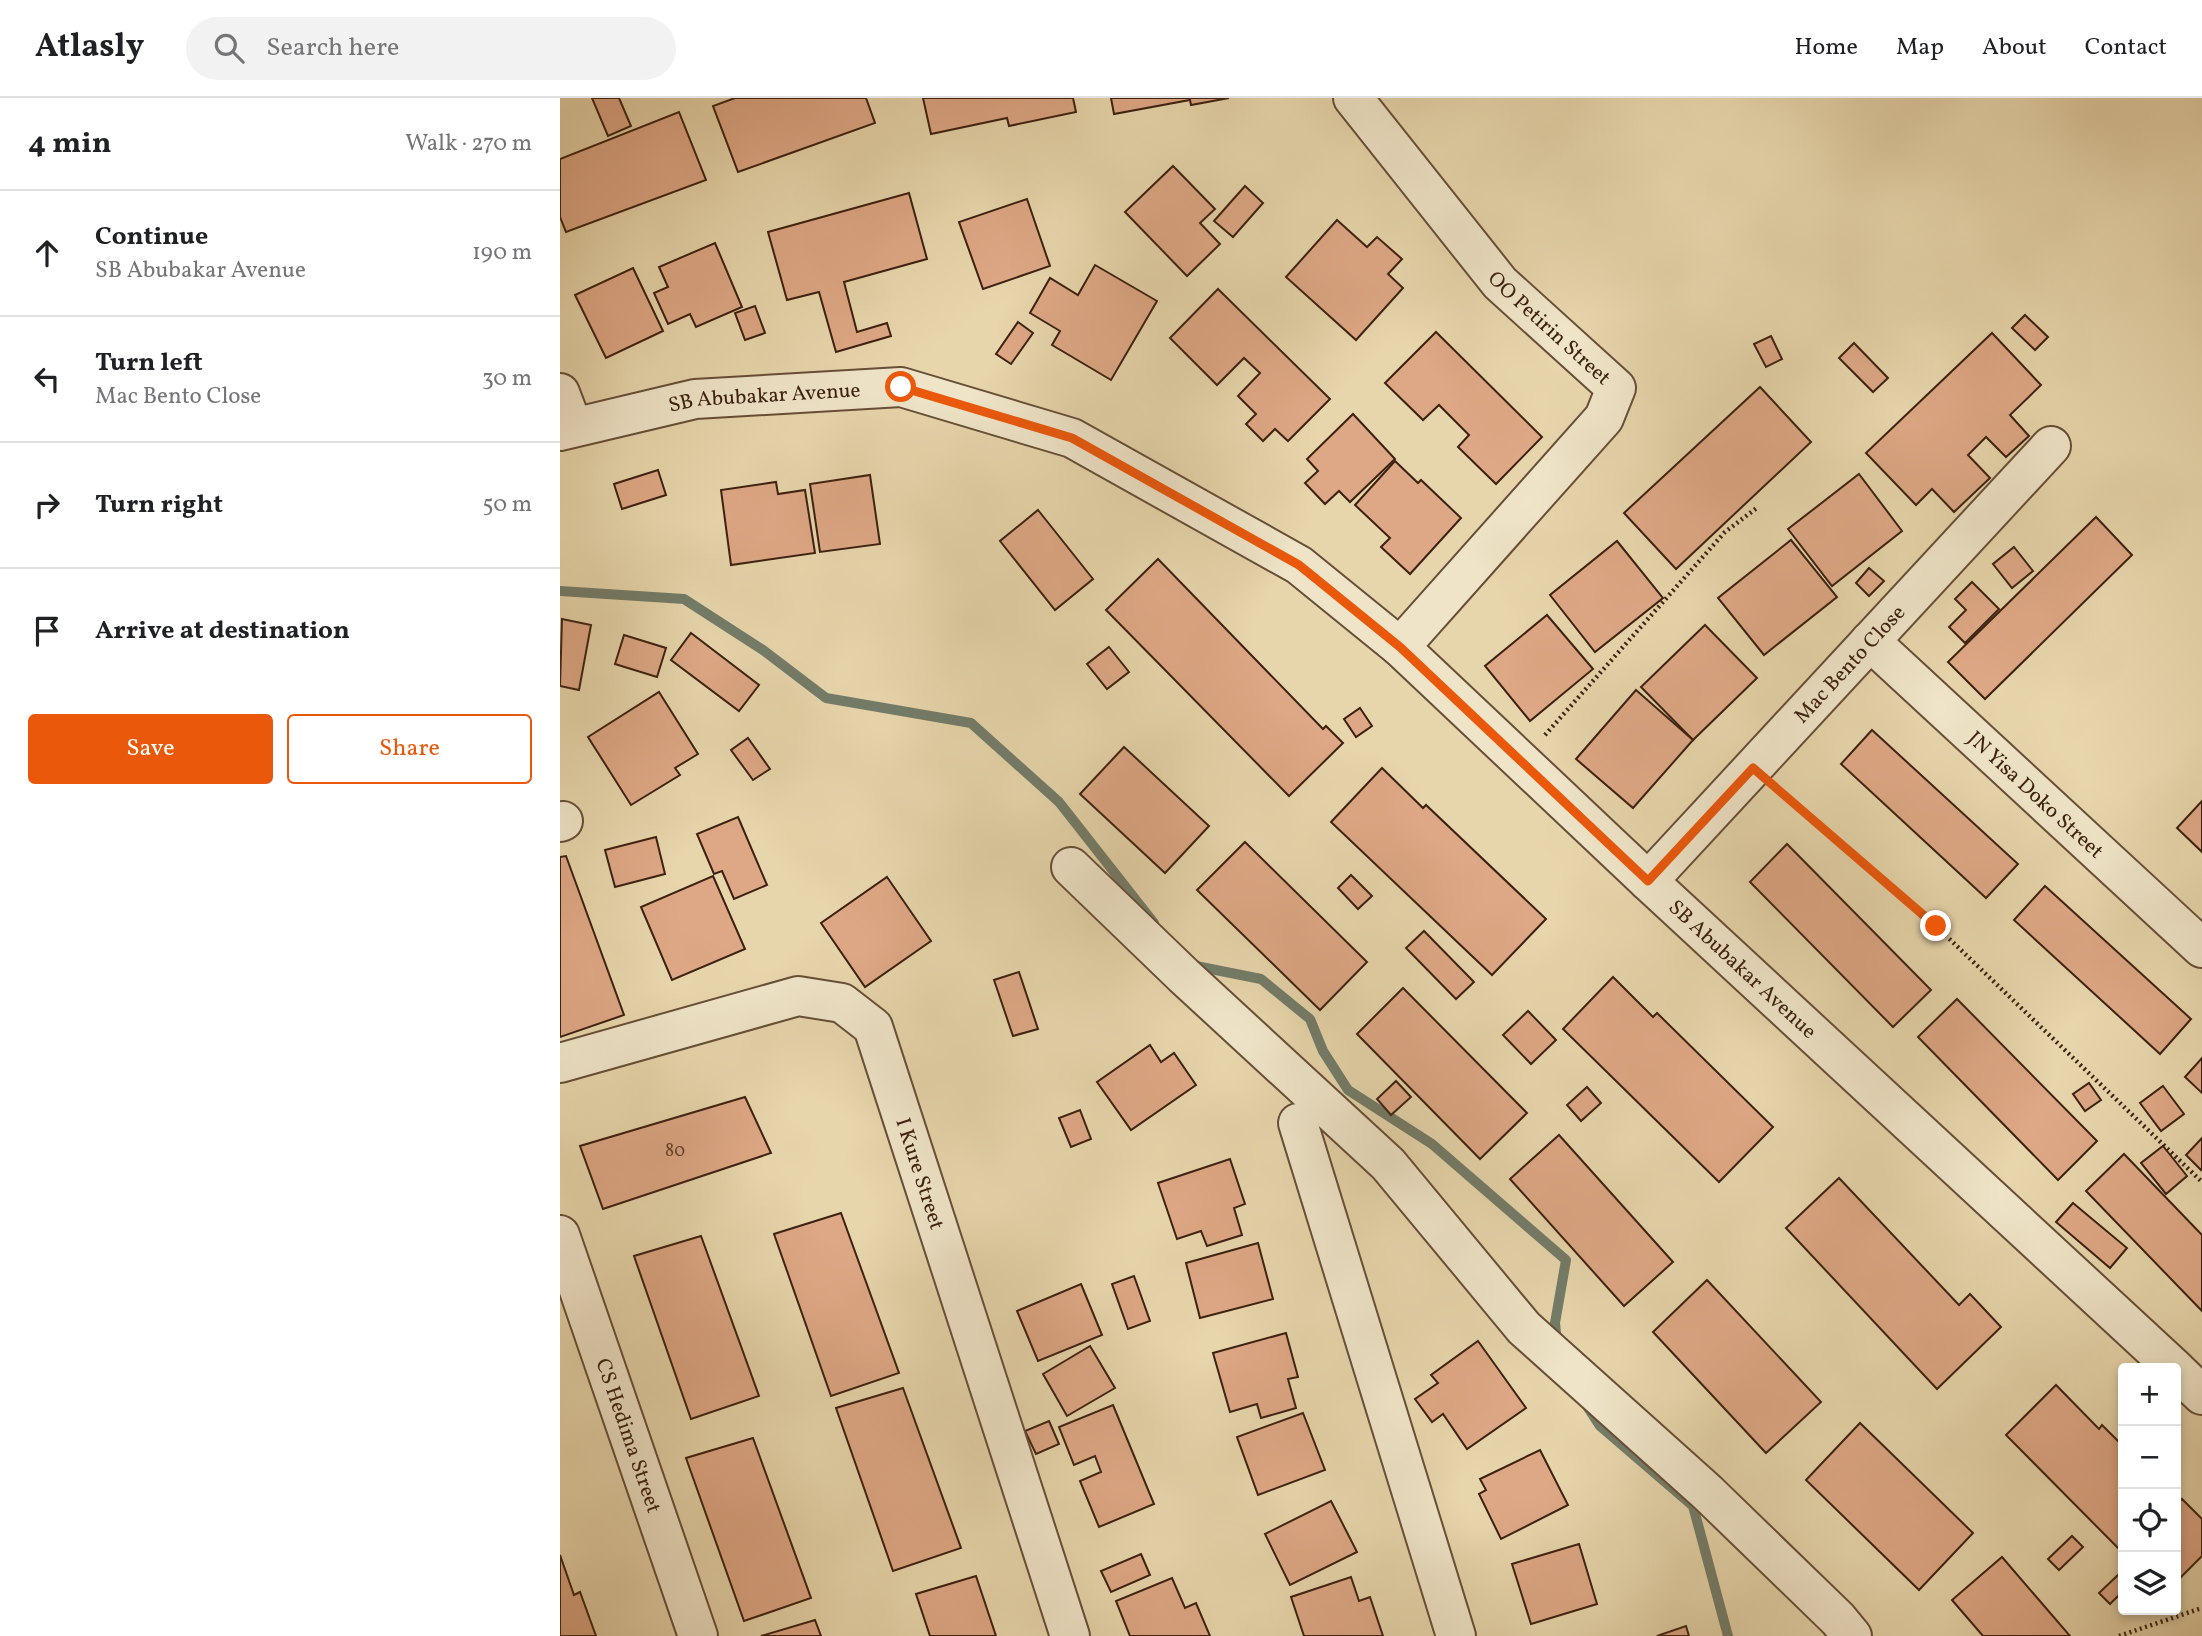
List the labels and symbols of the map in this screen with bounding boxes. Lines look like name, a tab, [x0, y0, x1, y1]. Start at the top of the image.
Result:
street label: OO Petirin Street	[1480, 266, 1617, 392]
route start	[885, 371, 916, 402]
street label: SB Abubakar Avenue	[666, 376, 861, 421]
street label: Mac Bento Close	[1788, 599, 1913, 730]
street label: JN Yisa Doko Street	[1960, 725, 2109, 866]
street label: SB Abubakar Avenue	[1661, 894, 1822, 1046]
route end	[1920, 910, 1951, 941]
street label: I Kure Street	[887, 1114, 951, 1234]
house number: 80	[665, 1139, 685, 1164]
street label: CS Hedima Street	[588, 1355, 668, 1517]

